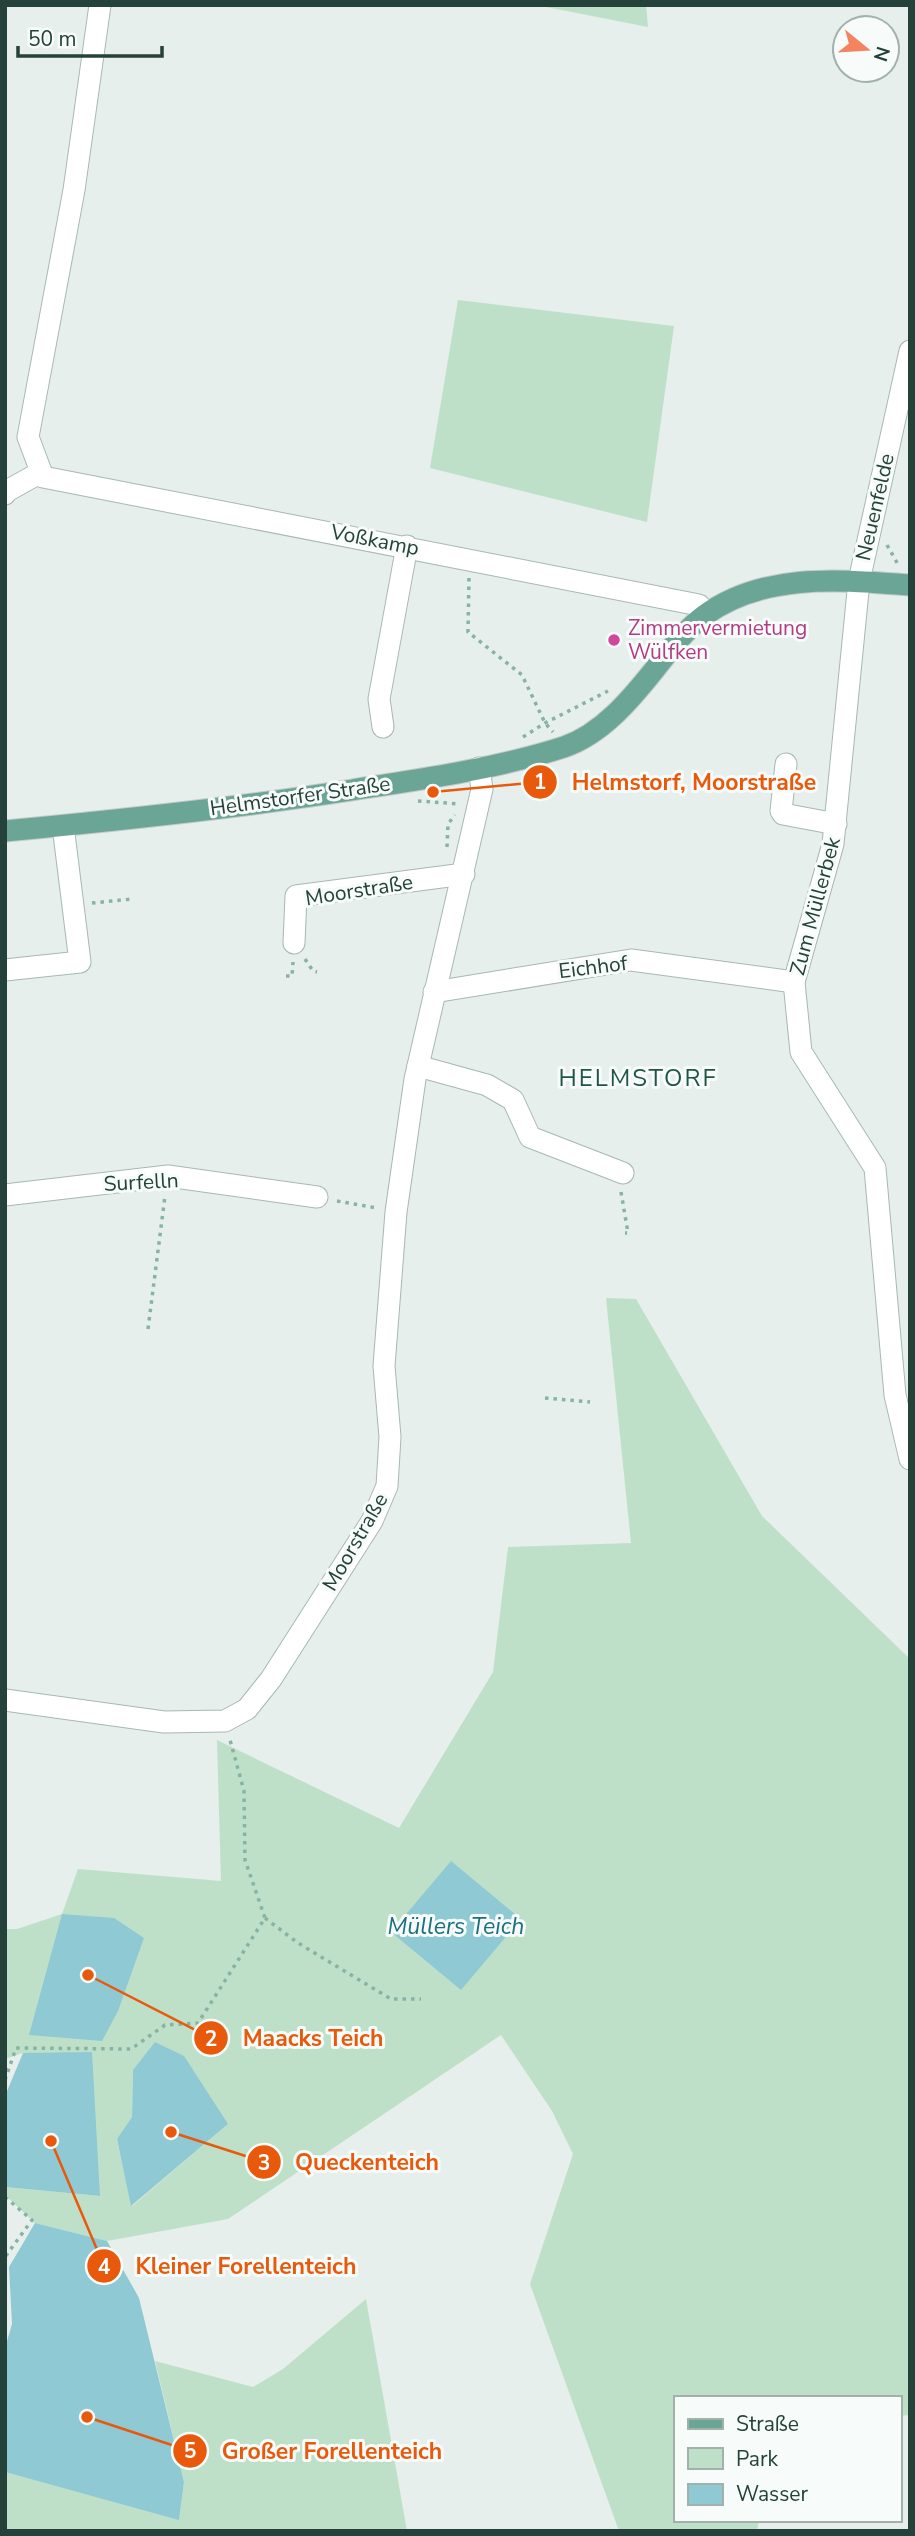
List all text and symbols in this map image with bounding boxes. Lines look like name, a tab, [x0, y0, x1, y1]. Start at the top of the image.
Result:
scale bar	[18, 14, 161, 58]
north arrow	[831, 14, 901, 84]
text: 50 m	[28, 25, 77, 53]
text: N	[867, 43, 896, 65]
street label: Neuenfelde	[849, 451, 901, 563]
street label: Voßkamp	[327, 518, 422, 562]
place label: Zimmervermietung Wülfken	[628, 614, 807, 666]
marker: Zimmervermietung Wülfken	[606, 632, 622, 648]
callout: Helmstorf, Moorstraße	[523, 760, 830, 804]
text: Helmstorf, Moorstraße	[572, 767, 816, 798]
text: 1	[534, 768, 546, 796]
street label: Helmstorfer Straße	[208, 769, 392, 823]
street label: Zum Müllerbek	[783, 833, 847, 978]
street label: Moorstraße	[303, 868, 415, 912]
street label: Eichhof	[557, 949, 630, 985]
district label: HELMSTORF	[558, 1062, 718, 1094]
street label: Surfelln	[103, 1166, 179, 1198]
street label: Moorstraße	[316, 1488, 394, 1596]
water label: Müllers Teich	[388, 1911, 524, 1942]
callout: Maacks Teich	[194, 2016, 397, 2060]
text: Maacks Teich	[243, 2023, 383, 2054]
text: 2	[205, 2025, 217, 2053]
callout: Queckenteich	[246, 2140, 454, 2184]
text: Queckenteich	[295, 2147, 439, 2178]
text: 3	[258, 2149, 270, 2177]
callout: Kleiner Forellenteich	[86, 2244, 370, 2288]
text: Kleiner Forellenteich	[136, 2251, 356, 2282]
text: 4	[98, 2253, 111, 2281]
legend	[674, 2396, 901, 2522]
text: Straße	[736, 2410, 799, 2438]
callout: Großer Forellenteich	[173, 2429, 456, 2473]
text: Großer Forellenteich	[222, 2436, 442, 2467]
text: 5	[184, 2437, 196, 2465]
text: Park	[736, 2445, 778, 2473]
text: Wasser	[736, 2480, 808, 2508]

